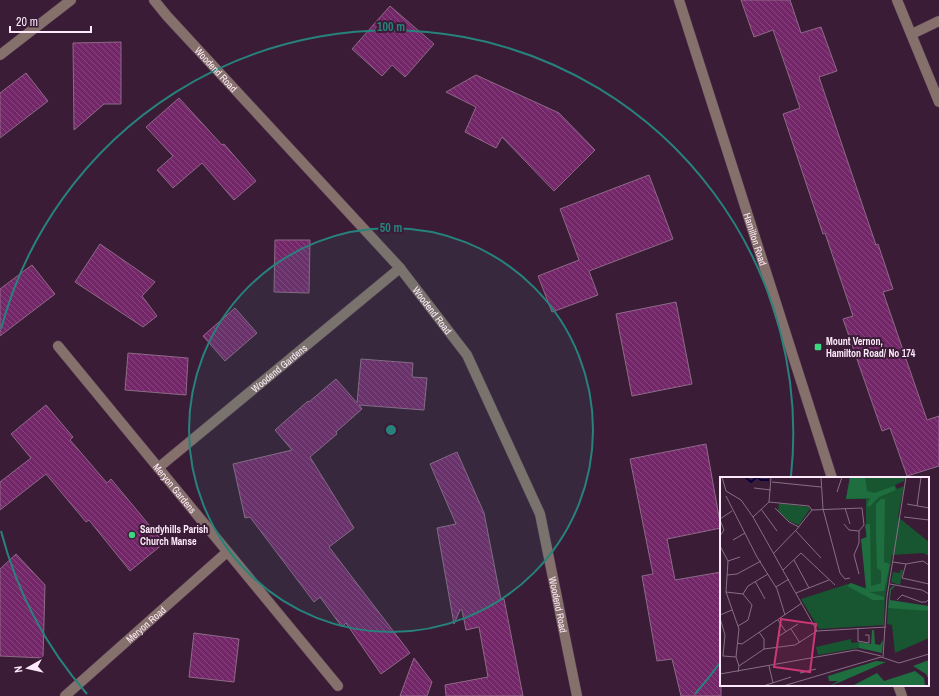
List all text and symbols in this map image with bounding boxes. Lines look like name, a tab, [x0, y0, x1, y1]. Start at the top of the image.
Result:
scale bar	[10, 8, 91, 34]
text: 20 m	[16, 14, 38, 30]
text: 100 m	[377, 19, 405, 35]
street label: Woodend Road	[192, 44, 240, 94]
street label: Hamilton Road	[741, 211, 770, 267]
text: 50 m	[380, 220, 402, 236]
street label: Woodend Road	[410, 284, 455, 337]
place label: Mount Vernon, Hamilton Road/ No 174	[826, 335, 916, 360]
street label: Woodend Gardens	[248, 341, 310, 395]
marker: Mount Vernon, Hamilton Road/ No 174	[813, 342, 823, 352]
centre of rings	[384, 423, 398, 437]
street label: Meryon Gardens	[151, 460, 199, 516]
inset map	[720, 477, 929, 686]
place label: Sandyhills Parish Church Manse	[140, 523, 208, 548]
marker: Sandyhills Parish Church Manse	[127, 530, 137, 540]
street label: Woodend Road	[546, 575, 570, 634]
street label: Meryon Road	[123, 603, 168, 645]
north arrow	[8, 648, 48, 688]
text: N	[11, 665, 25, 674]

